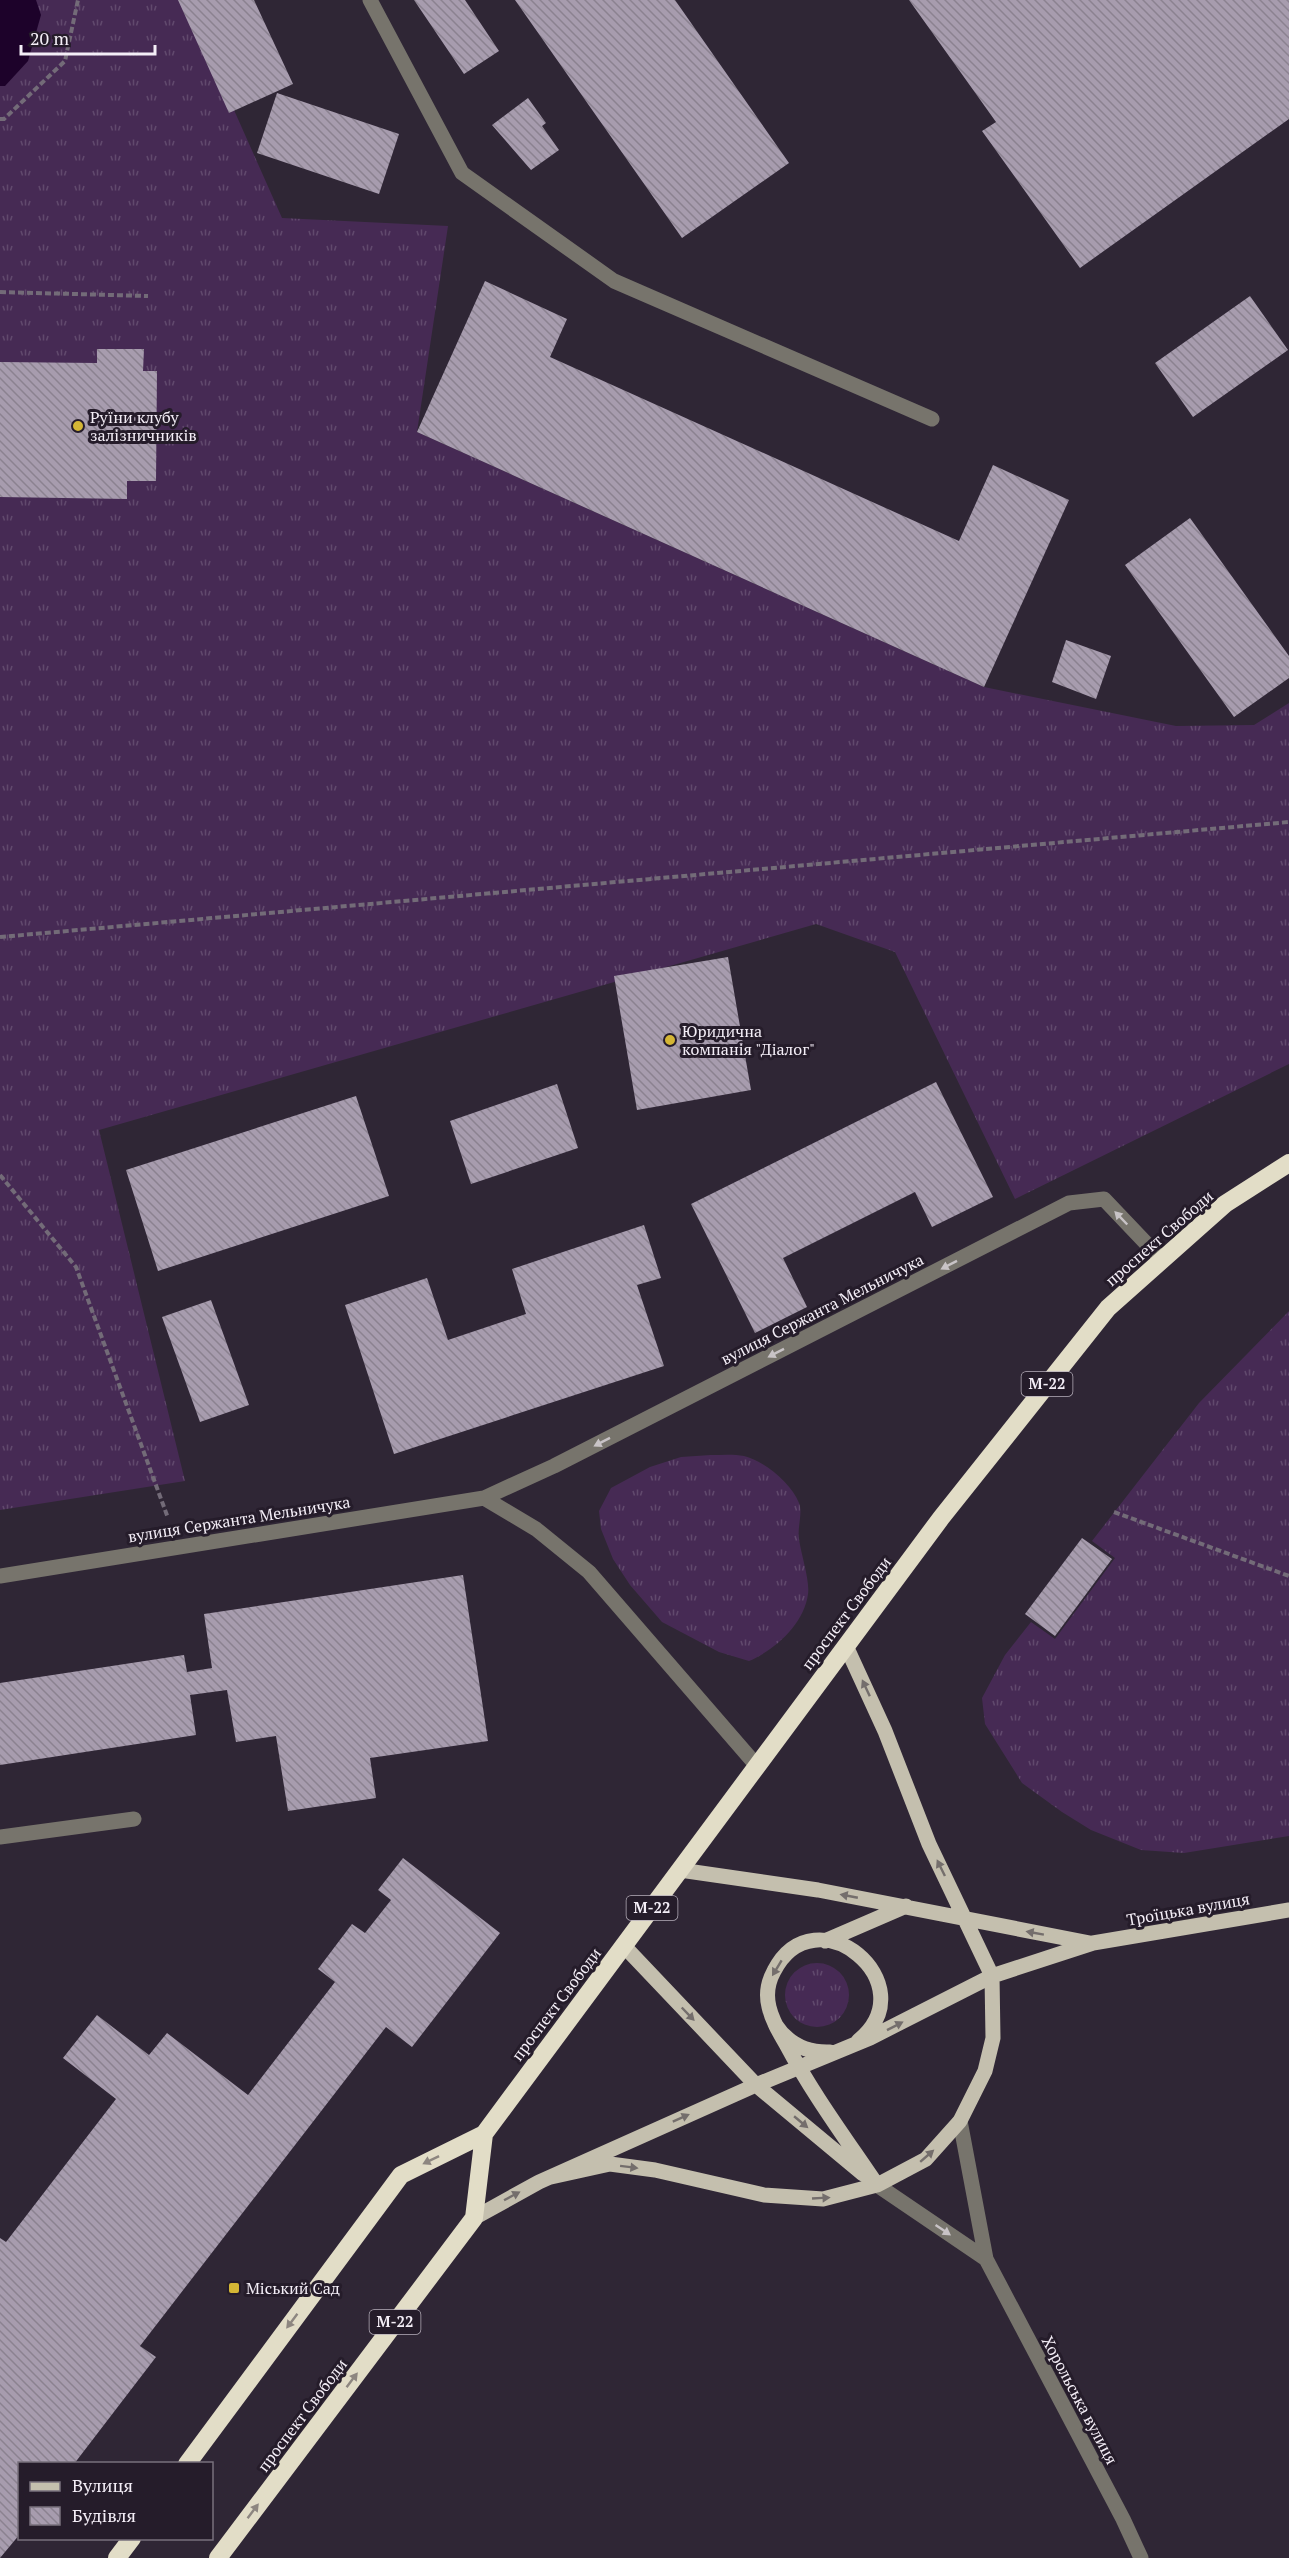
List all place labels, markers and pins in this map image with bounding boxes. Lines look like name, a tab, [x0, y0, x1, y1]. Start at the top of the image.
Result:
place label: Руїни клубу залізничників	[90, 406, 197, 446]
marker: Руїни клубу залізничників	[71, 419, 85, 433]
place label: Юридична компанія "Діалог"	[682, 1020, 815, 1060]
marker: Юридична компанія "Діалог"	[663, 1033, 677, 1047]
place label: Міський Сад	[246, 2277, 340, 2299]
marker: Міський Сад	[227, 2281, 241, 2295]

